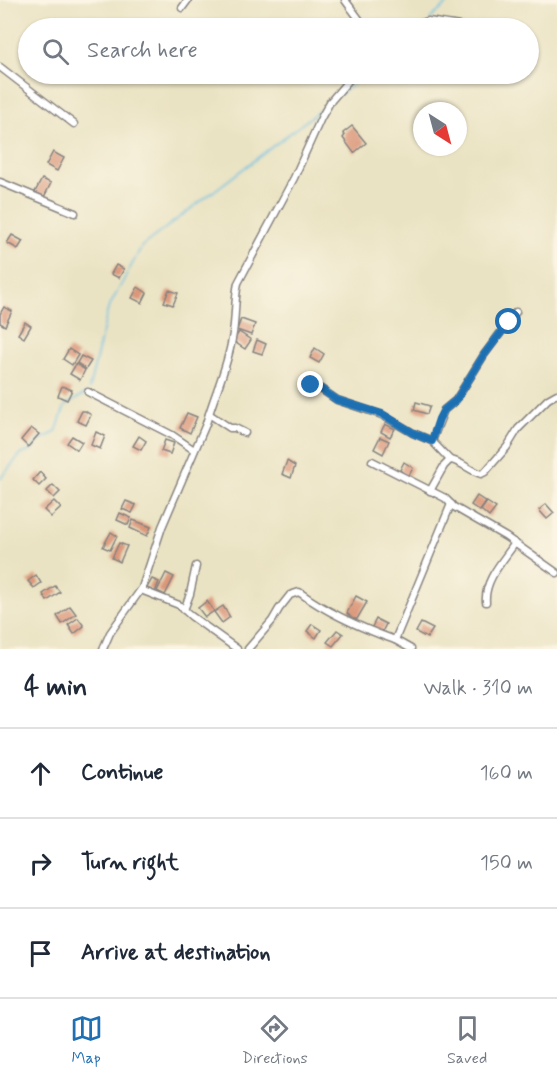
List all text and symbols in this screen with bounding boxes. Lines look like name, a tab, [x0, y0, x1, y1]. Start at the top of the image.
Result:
search box	[18, 18, 539, 84]
icon: search	[39, 35, 72, 68]
text: Search here	[87, 37, 198, 65]
north arrow	[413, 102, 467, 156]
route start	[495, 308, 521, 334]
route end	[297, 371, 323, 397]
text: 4 min	[24, 671, 87, 705]
text: Walk · 310 m	[423, 675, 533, 702]
icon: ahead	[24, 757, 57, 790]
text: Continue	[81, 759, 163, 787]
text: 160 m	[480, 760, 533, 787]
icon: right	[24, 847, 57, 880]
text: Turn right	[81, 849, 179, 877]
text: 150 m	[480, 850, 533, 877]
icon: arrive	[24, 937, 57, 970]
text: Arrive at destination	[81, 939, 271, 967]
tab: Map	[70, 1012, 103, 1069]
tab: Directions	[242, 1012, 308, 1069]
tab: Saved	[447, 1012, 487, 1069]

